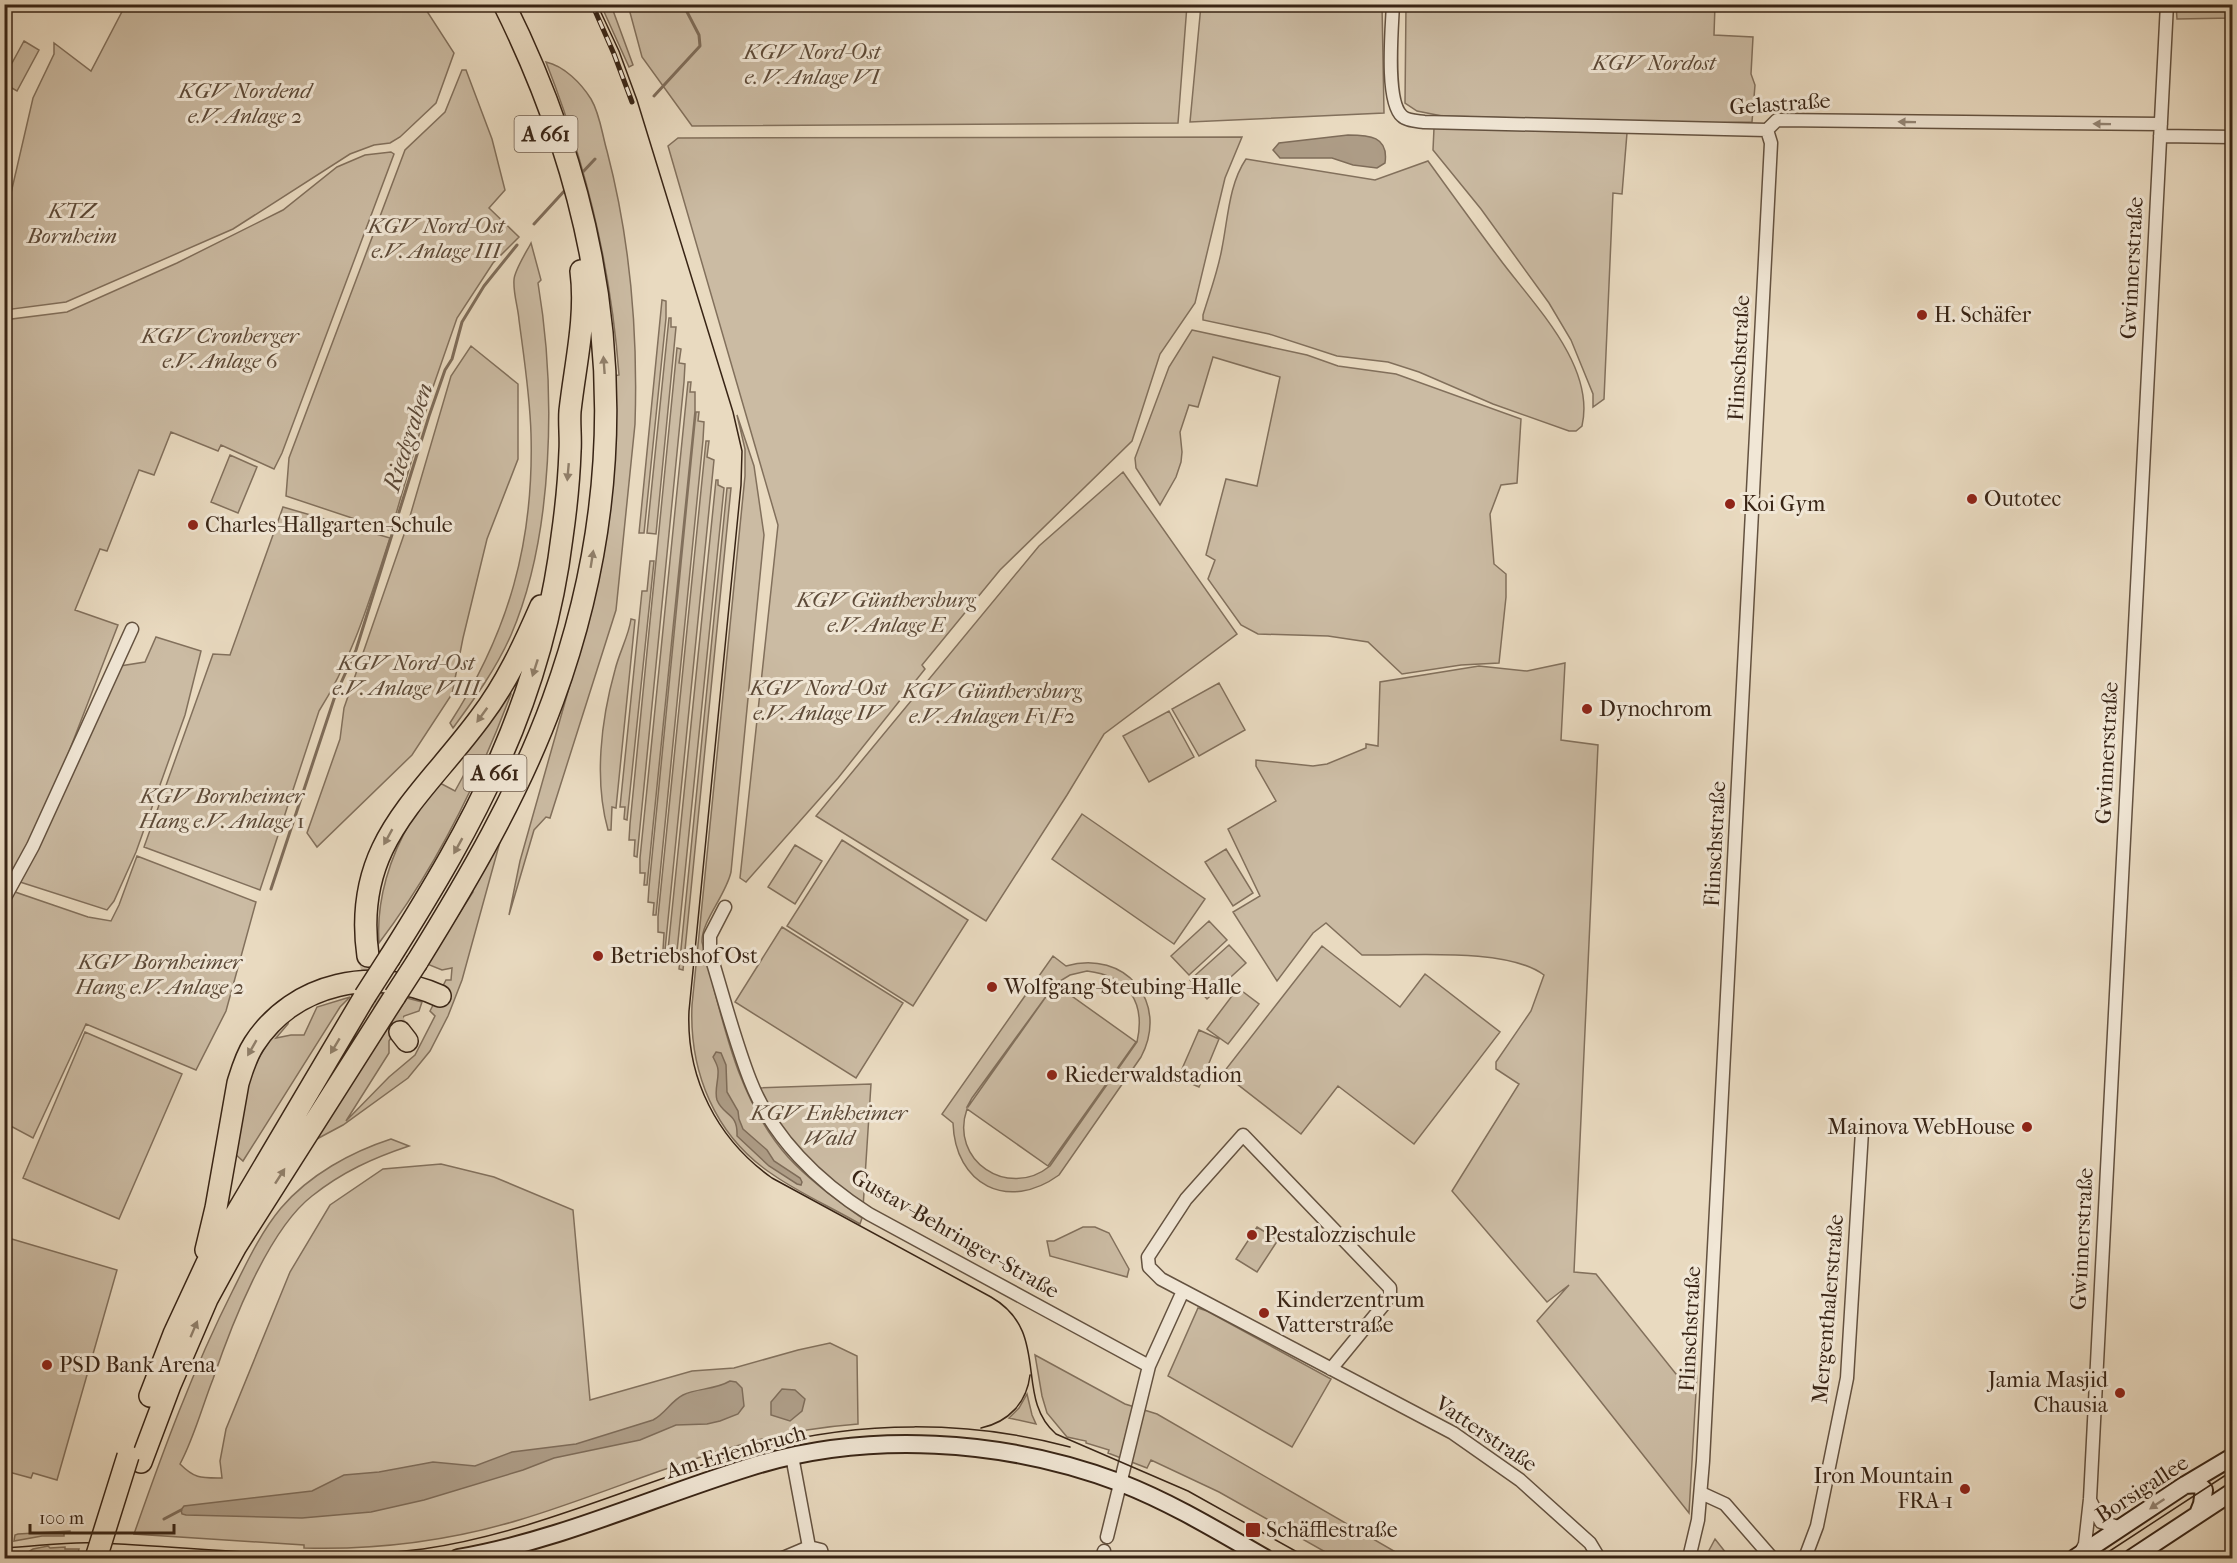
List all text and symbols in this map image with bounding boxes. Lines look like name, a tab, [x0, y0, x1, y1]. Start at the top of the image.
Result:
park label: KGV Nord-Ost e. V. Anlage VI	[742, 39, 882, 90]
park label: KGV Nordost	[1590, 50, 1717, 76]
park label: KGV Nordend e.V. Anlage 2	[177, 78, 314, 129]
street label: Gelastraße	[1729, 87, 1831, 120]
road number: A 661	[514, 116, 578, 152]
one-way arrow	[1898, 117, 1917, 127]
one-way arrow	[2093, 119, 2112, 129]
street label: Gwinnerstraße	[2115, 196, 2149, 340]
park label: KTZ Bornheim	[26, 198, 117, 249]
park label: KGV Nord-Ost e.V. Anlage III	[366, 213, 506, 264]
street label: Flinschstraße	[1723, 294, 1755, 422]
place label: H. Schäfer	[1934, 302, 2032, 328]
marker: H. Schäfer	[1915, 308, 1929, 322]
park label: KGV Cronberger e.V. Anlage 6	[139, 323, 301, 374]
one-way arrow	[600, 356, 609, 375]
water label: Riedgraben	[377, 379, 439, 497]
one-way arrow	[563, 463, 573, 482]
place label: Outotec	[1984, 486, 2061, 512]
place label: Koi Gym	[1742, 491, 1826, 517]
marker: Outotec	[1965, 492, 1979, 506]
marker: Koi Gym	[1723, 497, 1737, 511]
place label: Charles-Hallgarten-Schule	[205, 512, 453, 538]
marker: Charles-Hallgarten-Schule	[186, 518, 200, 532]
one-way arrow	[588, 550, 597, 569]
park label: KGV Günthersburg e.V. Anlage E	[794, 587, 976, 638]
park label: KGV Nord-Ost e.V. Anlage VIII	[332, 650, 482, 701]
one-way arrow	[530, 659, 539, 677]
park label: KGV Nord-Ost e.V. Anlage IV	[748, 675, 888, 726]
park label: KGV Günthersburg e.V. Anlagen F1/F2	[900, 678, 1082, 729]
street label: Gwinnerstraße	[2090, 681, 2124, 825]
place label: Dynochrom	[1599, 696, 1712, 722]
marker: Dynochrom	[1580, 702, 1594, 716]
one-way arrow	[477, 708, 489, 723]
road number: A 661	[464, 755, 526, 791]
street label: Flinschstraße	[1699, 780, 1731, 908]
park label: KGV Bornheimer Hang e.V. Anlage 1	[138, 783, 306, 834]
one-way arrow	[383, 829, 393, 846]
one-way arrow	[453, 838, 463, 855]
place label: Betriebshof Ost	[610, 943, 758, 969]
park label: KGV Bornheimer Hang e.V. Anlage 2	[75, 949, 244, 1000]
marker: Betriebshof Ost	[591, 949, 605, 963]
place label: Wolfgang-Steubing-Halle	[1003, 974, 1242, 1000]
marker: Wolfgang-Steubing-Halle	[985, 980, 999, 994]
one-way arrow	[329, 1038, 340, 1054]
one-way arrow	[247, 1040, 258, 1056]
place label: Riederwaldstadion	[1064, 1062, 1242, 1088]
marker: Riederwaldstadion	[1045, 1068, 1059, 1082]
park label: KGV Enkheimer Wald	[749, 1100, 909, 1151]
place label: Mainova WebHouse	[1827, 1114, 2015, 1140]
marker: Mainova WebHouse	[2020, 1120, 2034, 1134]
street label: Gustav-Behringer-Straße	[846, 1164, 1064, 1304]
street label: Gwinnerstraße	[2065, 1167, 2099, 1311]
one-way arrow	[274, 1168, 285, 1184]
street label: Mergenthalerstraße	[1807, 1213, 1849, 1405]
place label: Pestalozzischule	[1264, 1222, 1416, 1248]
marker: Pestalozzischule	[1245, 1228, 1259, 1242]
street label: Flinschstraße	[1674, 1265, 1706, 1393]
place label: Kinderzentrum Vatterstraße	[1275, 1287, 1425, 1338]
marker: Kinderzentrum Vatterstraße	[1257, 1306, 1271, 1320]
one-way arrow	[189, 1320, 199, 1338]
place label: PSD Bank Arena	[59, 1352, 217, 1378]
marker: PSD Bank Arena	[40, 1358, 54, 1372]
place label: Jamia Masjid Chausia	[1986, 1367, 2109, 1418]
marker: Jamia Masjid Chausia	[2113, 1386, 2127, 1400]
street label: Vatterstraße	[1429, 1390, 1542, 1478]
street label: Am Erlenbruch	[662, 1419, 810, 1485]
street label: Borsigallee	[2091, 1449, 2193, 1528]
place label: Iron Mountain FRA-1	[1814, 1463, 1953, 1514]
marker: Iron Mountain FRA-1	[1958, 1482, 1972, 1496]
scale bar	[30, 1497, 174, 1535]
one-way arrow	[2150, 1498, 2166, 1510]
text: 100 m	[39, 1508, 84, 1529]
place label: Schäfflestraße	[1266, 1517, 1398, 1543]
marker: Schäfflestraße	[1244, 1521, 1262, 1539]

